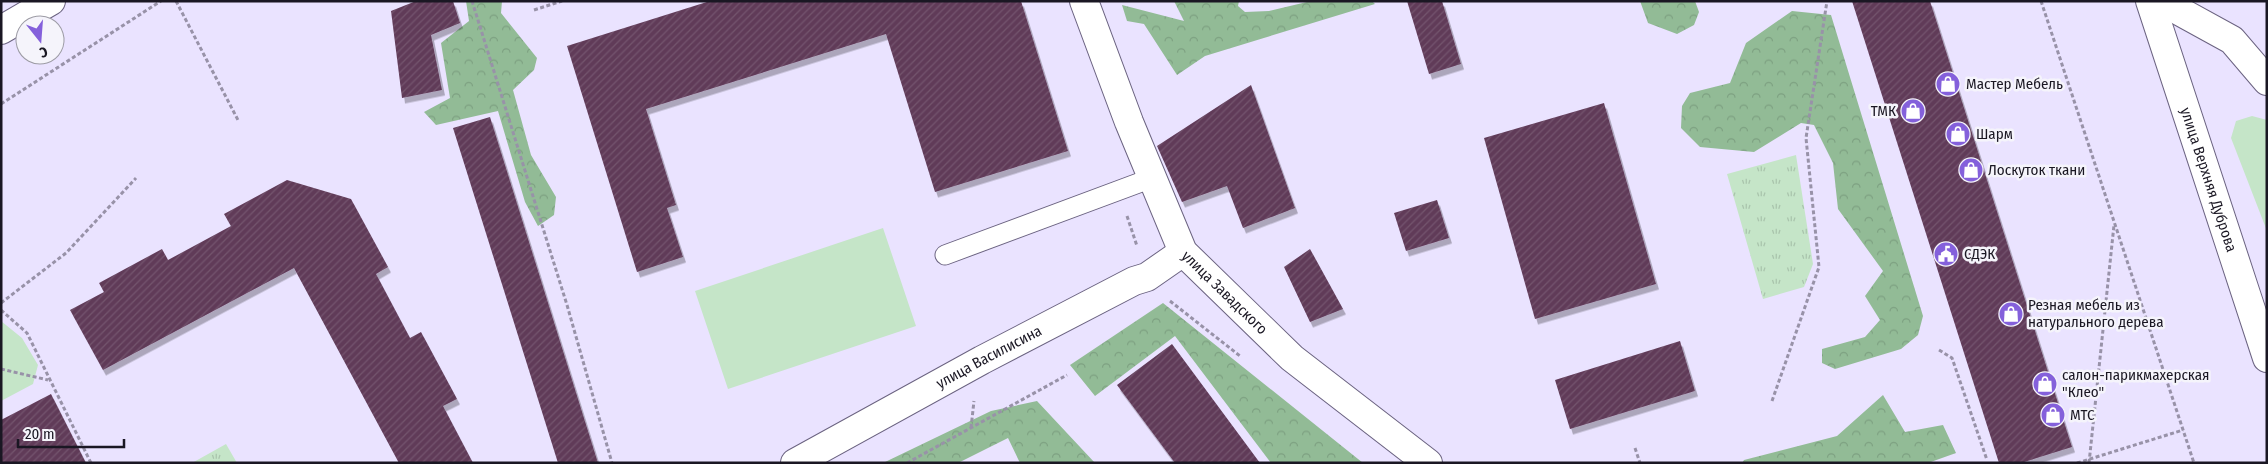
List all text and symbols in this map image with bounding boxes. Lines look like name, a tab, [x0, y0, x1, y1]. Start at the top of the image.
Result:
north arrow	[15, 15, 65, 65]
text: С	[37, 43, 50, 61]
shop icon: Мастер Мебель	[1935, 71, 1961, 97]
place label: Мастер Мебель	[1966, 75, 2063, 93]
shop icon: ТМК	[1900, 98, 1926, 124]
place label: ТМК	[1871, 102, 1896, 120]
street label: улица Верхняя Дуброва	[2176, 105, 2241, 254]
shop icon: Шарм	[1945, 121, 1971, 147]
place label: Шарм	[1976, 125, 2013, 143]
shop icon: Лоскуток ткани	[1958, 157, 1984, 183]
place label: Лоскуток ткани	[1988, 161, 2085, 179]
public building icon: СДЭК	[1933, 241, 1959, 267]
place label: СДЭК	[1964, 245, 1995, 263]
street label: улица Завадского	[1178, 247, 1271, 338]
place label: Резная мебель из натурального дерева	[2028, 296, 2163, 331]
shop icon: Резная мебель из натурального дерева	[1998, 301, 2024, 327]
street label: улица Василисина	[933, 322, 1045, 392]
place label: салон-парикмахерская "Клео"	[2062, 366, 2209, 401]
shop icon: салон-парикмахерская "Клео"	[2032, 371, 2058, 397]
shop icon: МТС	[2040, 402, 2066, 428]
place label: МТС	[2070, 406, 2095, 424]
scale bar	[18, 416, 124, 448]
text: 20 m	[25, 425, 55, 443]

